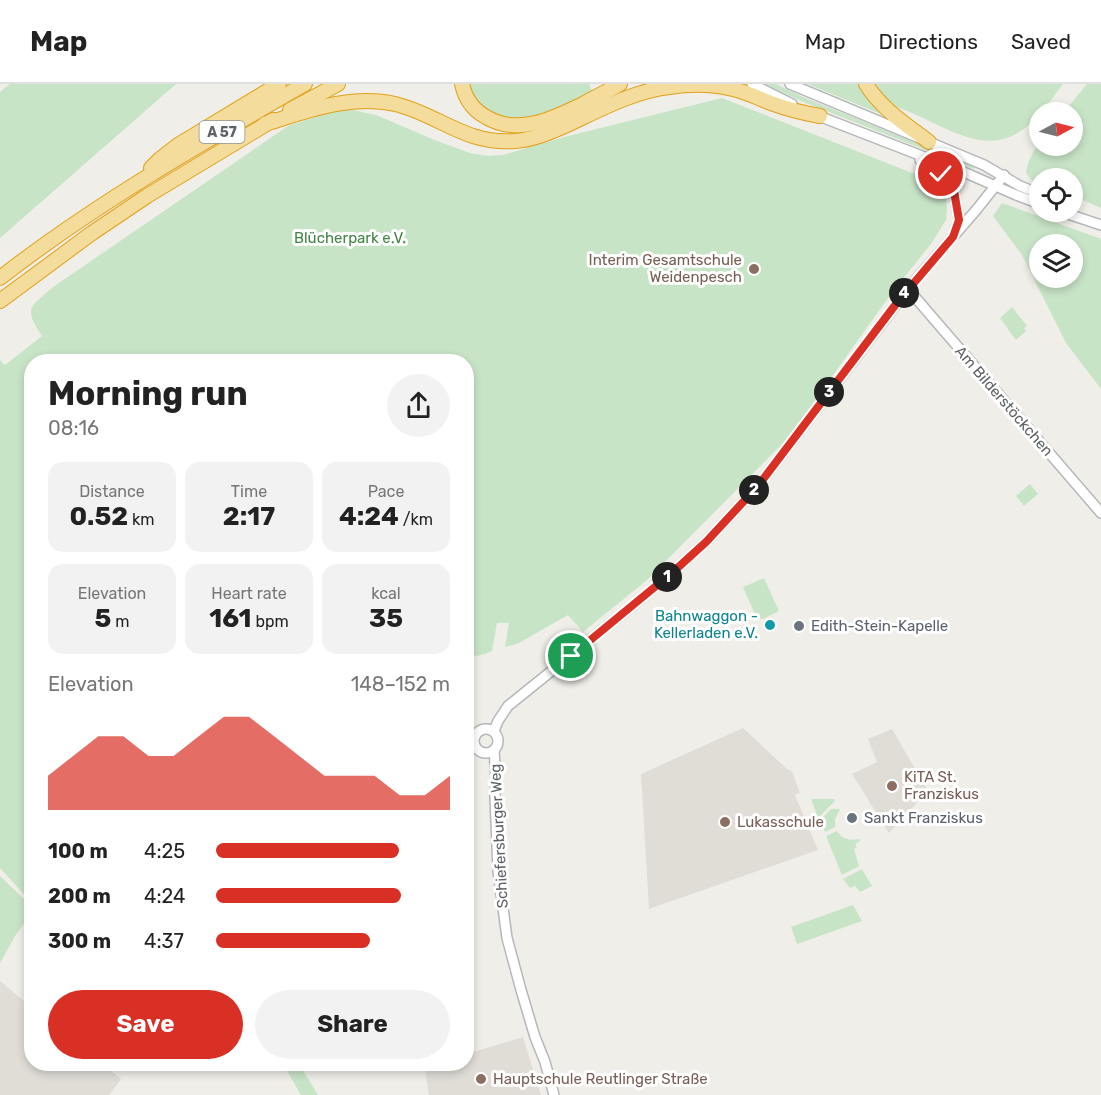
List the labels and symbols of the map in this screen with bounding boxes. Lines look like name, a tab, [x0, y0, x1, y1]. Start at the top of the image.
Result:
north arrow	[1029, 102, 1083, 156]
road number: A 57	[200, 121, 244, 143]
pin	[915, 148, 966, 199]
park label: Blücherpark e.V.	[294, 229, 406, 247]
place label: Interim Gesamtschule Weidenpesch	[589, 251, 742, 286]
marker: Interim Gesamtschule Weidenpesch	[747, 262, 761, 276]
pin: 4	[889, 278, 919, 308]
street label: Am Bilderstöckchen	[951, 342, 1057, 460]
pin: 3	[814, 377, 844, 407]
pin: 2	[739, 475, 769, 505]
pin: 1	[652, 562, 682, 592]
place label: Bahnwaggon - Kellerladen e.V.	[654, 607, 758, 642]
place label: Edith-Stein-Kapelle	[811, 617, 948, 635]
marker: Bahnwaggon - Kellerladen e.V.	[763, 618, 777, 632]
marker: Edith-Stein-Kapelle	[792, 619, 806, 633]
pin	[545, 630, 596, 681]
street label: Schiefersburger Weg	[486, 763, 512, 909]
place label: KiTA St. Franziskus	[904, 768, 979, 803]
marker: KiTA St. Franziskus	[885, 779, 899, 793]
place label: Sankt Franziskus	[864, 809, 983, 827]
marker: Sankt Franziskus	[845, 811, 859, 825]
place label: Lukasschule	[737, 813, 824, 831]
marker: Lukasschule	[718, 815, 732, 829]
place label: Hauptschule Reutlinger Straße	[493, 1070, 708, 1088]
marker: Hauptschule Reutlinger Straße	[474, 1072, 488, 1086]

